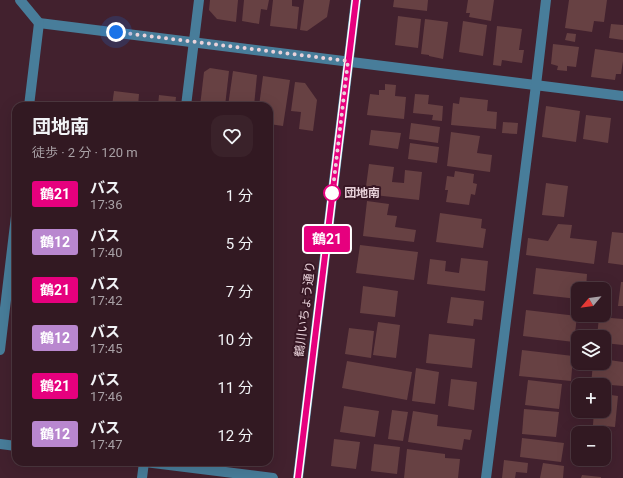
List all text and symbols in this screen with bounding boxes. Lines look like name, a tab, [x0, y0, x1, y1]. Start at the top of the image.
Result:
your location	[106, 22, 126, 42]
text: 団地南	[32, 115, 89, 138]
button: heart	[211, 115, 253, 157]
text: 徒歩 · 2 分 · 120 m	[32, 145, 138, 160]
text: バス	[90, 179, 120, 197]
marker: 団地南	[323, 184, 341, 202]
text: 鶴21	[40, 186, 70, 202]
place label: 団地南	[344, 186, 380, 200]
text: 1 分	[226, 187, 253, 205]
text: 17:36	[90, 197, 122, 212]
line badge: 鶴21	[304, 226, 350, 252]
text: バス	[90, 227, 120, 245]
text: 鶴21	[312, 231, 342, 247]
text: 鶴12	[40, 234, 70, 250]
text: 5 分	[226, 235, 253, 253]
text: 17:40	[90, 245, 122, 260]
street label: 鶴川いちょう通り	[292, 260, 318, 358]
text: バス	[90, 275, 120, 293]
text: 鶴21	[40, 282, 70, 298]
north arrow	[571, 282, 611, 322]
map controls	[571, 282, 611, 466]
text: 7 分	[226, 283, 253, 301]
text: 17:42	[90, 293, 122, 308]
text: バス	[90, 323, 120, 341]
text: 鶴12	[40, 330, 70, 346]
button: layers	[571, 330, 611, 370]
text: 10 分	[217, 331, 253, 349]
text: 17:45	[90, 341, 122, 356]
text: バス	[90, 371, 120, 389]
text: 鶴21	[40, 378, 70, 394]
button: +	[571, 378, 611, 418]
text: 11 分	[217, 379, 253, 397]
text: 17:46	[90, 389, 122, 404]
text: バス	[90, 419, 120, 437]
text: 鶴12	[40, 426, 70, 442]
button: −	[571, 426, 611, 466]
text: 12 分	[217, 427, 253, 445]
text: 17:47	[90, 437, 122, 452]

